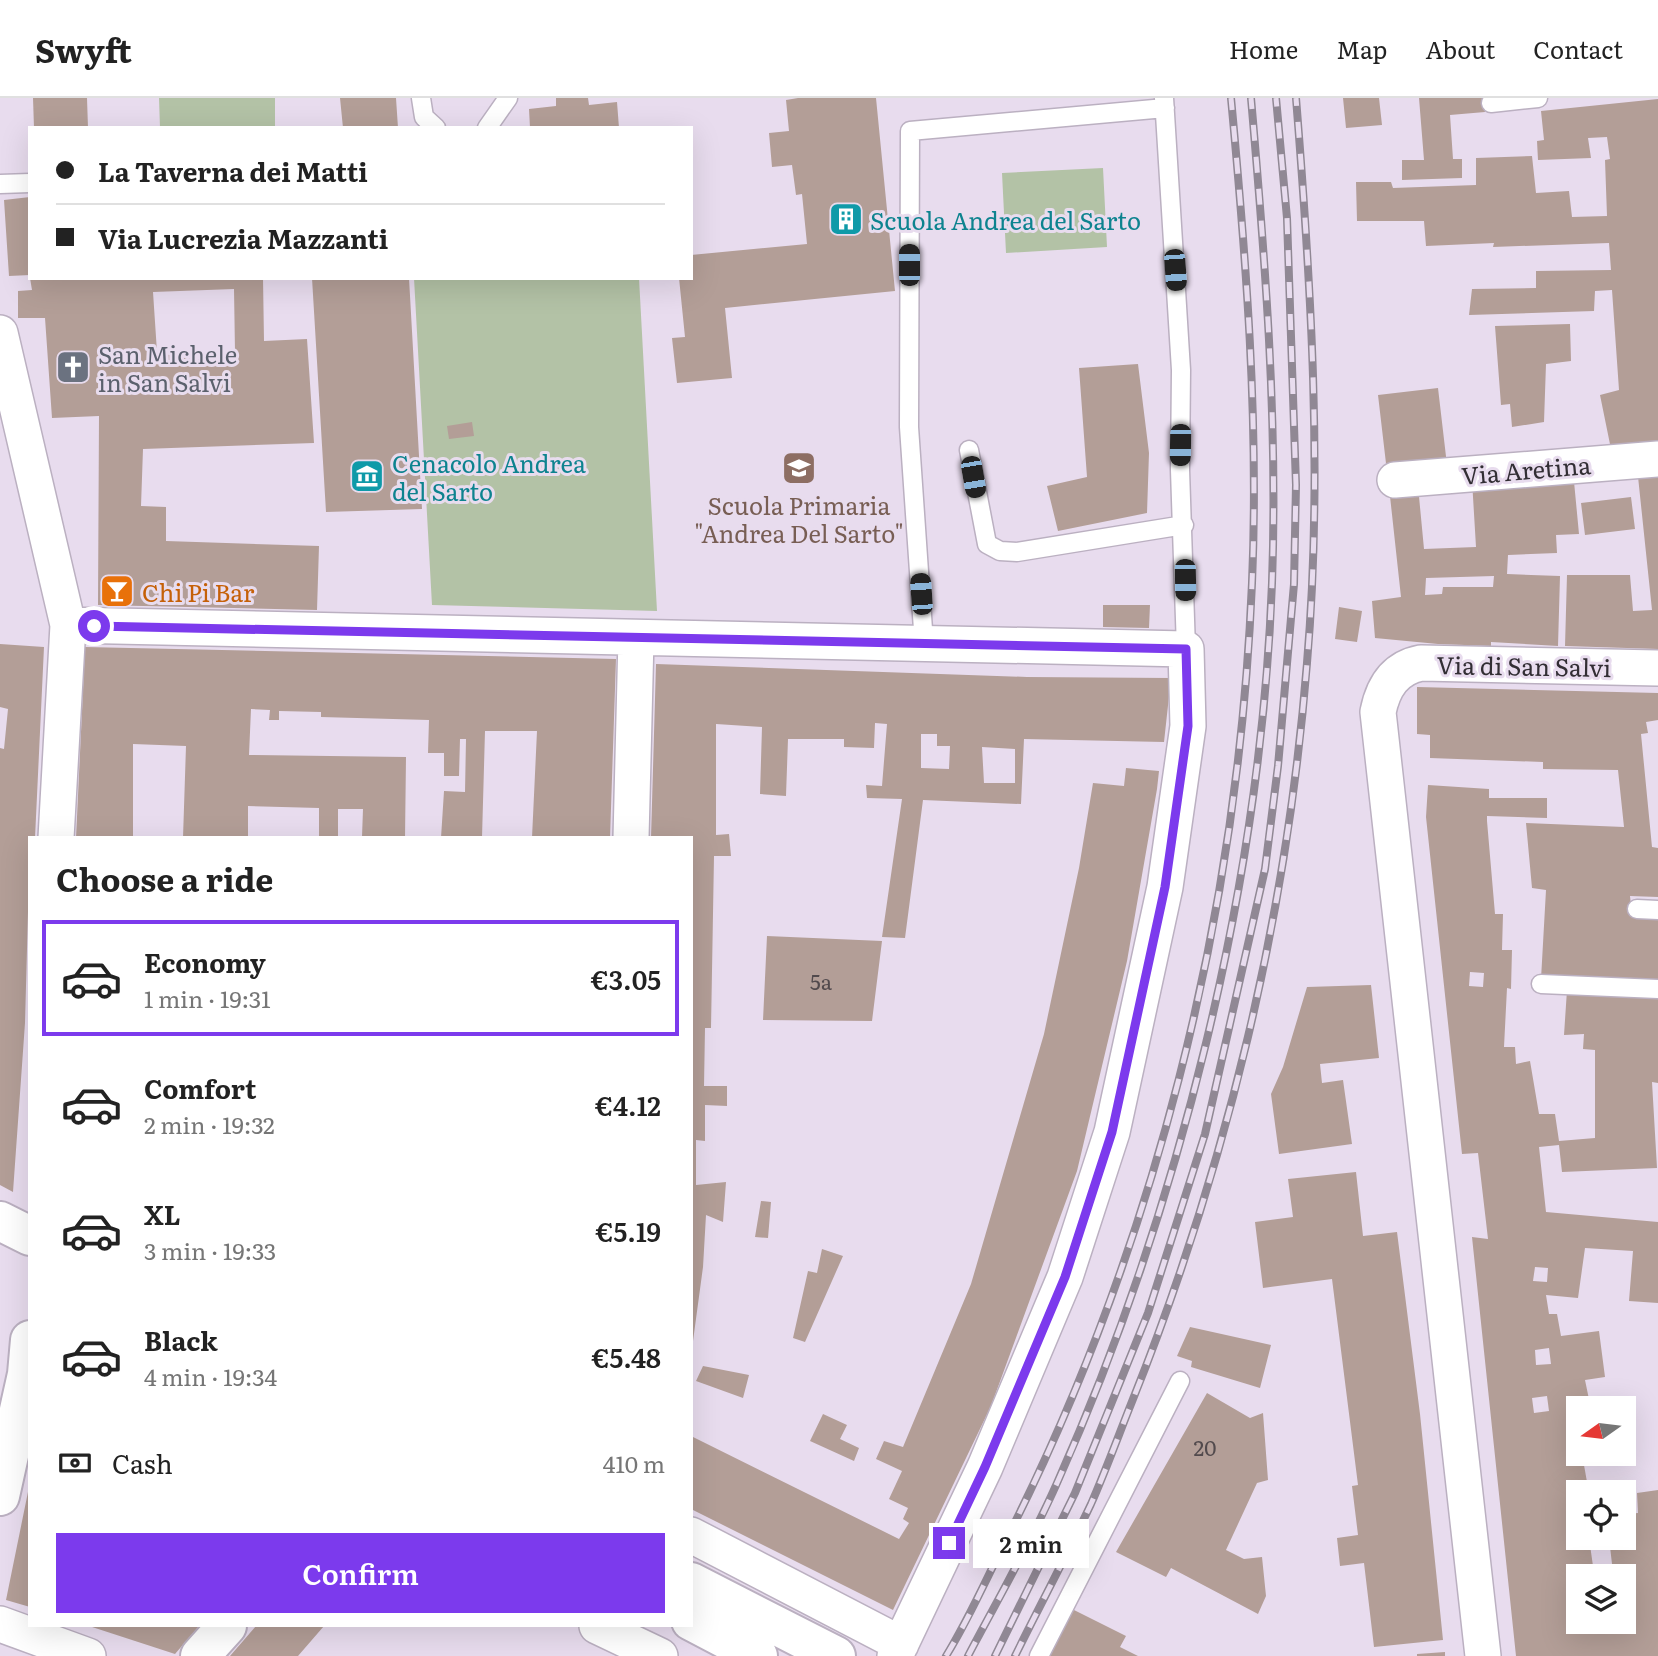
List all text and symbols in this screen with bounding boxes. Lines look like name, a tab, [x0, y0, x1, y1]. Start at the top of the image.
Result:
text: Swyft	[35, 24, 132, 73]
text: Home	[1229, 31, 1298, 66]
text: Map	[1336, 31, 1387, 66]
text: About	[1425, 31, 1495, 66]
text: Contact	[1533, 31, 1623, 66]
text: La Taverna dei Matti	[98, 151, 368, 190]
building icon: Scuola Andrea del Sarto	[827, 200, 865, 238]
place label: Scuola Andrea del Sarto	[870, 202, 1141, 237]
text: Via Lucrezia Mazzanti	[98, 218, 388, 257]
car	[899, 244, 920, 286]
car	[1164, 248, 1187, 292]
place label: San Michele in San Salvi	[98, 336, 237, 399]
church icon: San Michele in San Salvi	[54, 348, 92, 386]
car	[1170, 424, 1191, 466]
place label: Cenacolo Andrea del Sarto	[392, 445, 586, 508]
street label: Via Aretina	[1460, 446, 1592, 492]
school or university icon: Scuola Primaria "Andrea Del Sarto"	[780, 449, 818, 487]
car	[960, 454, 987, 500]
museum icon: Cenacolo Andrea del Sarto	[348, 457, 386, 495]
place label: Scuola Primaria "Andrea Del Sarto"	[694, 487, 904, 550]
car	[1175, 559, 1196, 601]
bar icon: Chi Pi Bar	[98, 572, 136, 610]
car	[910, 572, 933, 616]
place label: Chi Pi Bar	[142, 574, 255, 609]
route start	[78, 610, 110, 642]
street label: Via di San Salvi	[1436, 646, 1612, 684]
text: Choose a ride	[56, 854, 273, 902]
text: Economy	[144, 942, 266, 981]
icon: car	[60, 947, 123, 1010]
text: €3.05	[591, 959, 661, 998]
house number: 5a	[810, 965, 833, 996]
text: 1 min · 19:31	[144, 981, 271, 1015]
text: Comfort	[144, 1068, 256, 1107]
icon: car	[60, 1073, 123, 1136]
text: €4.12	[595, 1085, 661, 1124]
text: 2 min · 19:32	[144, 1107, 275, 1141]
text: XL	[144, 1194, 181, 1233]
icon: car	[60, 1199, 123, 1262]
text: €5.19	[596, 1211, 661, 1250]
text: 3 min · 19:33	[144, 1233, 276, 1267]
text: Black	[144, 1320, 218, 1359]
icon: car	[60, 1325, 123, 1388]
text: €5.48	[592, 1337, 661, 1376]
text: 4 min · 19:34	[144, 1359, 277, 1393]
north arrow	[1566, 1396, 1636, 1466]
map controls	[1566, 1396, 1636, 1634]
house number: 20	[1194, 1431, 1216, 1462]
text: Cash	[112, 1443, 173, 1482]
icon: cash	[56, 1444, 94, 1482]
text: 410 m	[603, 1446, 665, 1480]
button: locate	[1566, 1480, 1636, 1550]
callout: 2 min	[974, 1518, 1089, 1568]
text: 2 min	[999, 1526, 1063, 1560]
route end	[933, 1527, 965, 1559]
button: Confirm	[56, 1533, 665, 1613]
button: layers	[1566, 1564, 1636, 1634]

